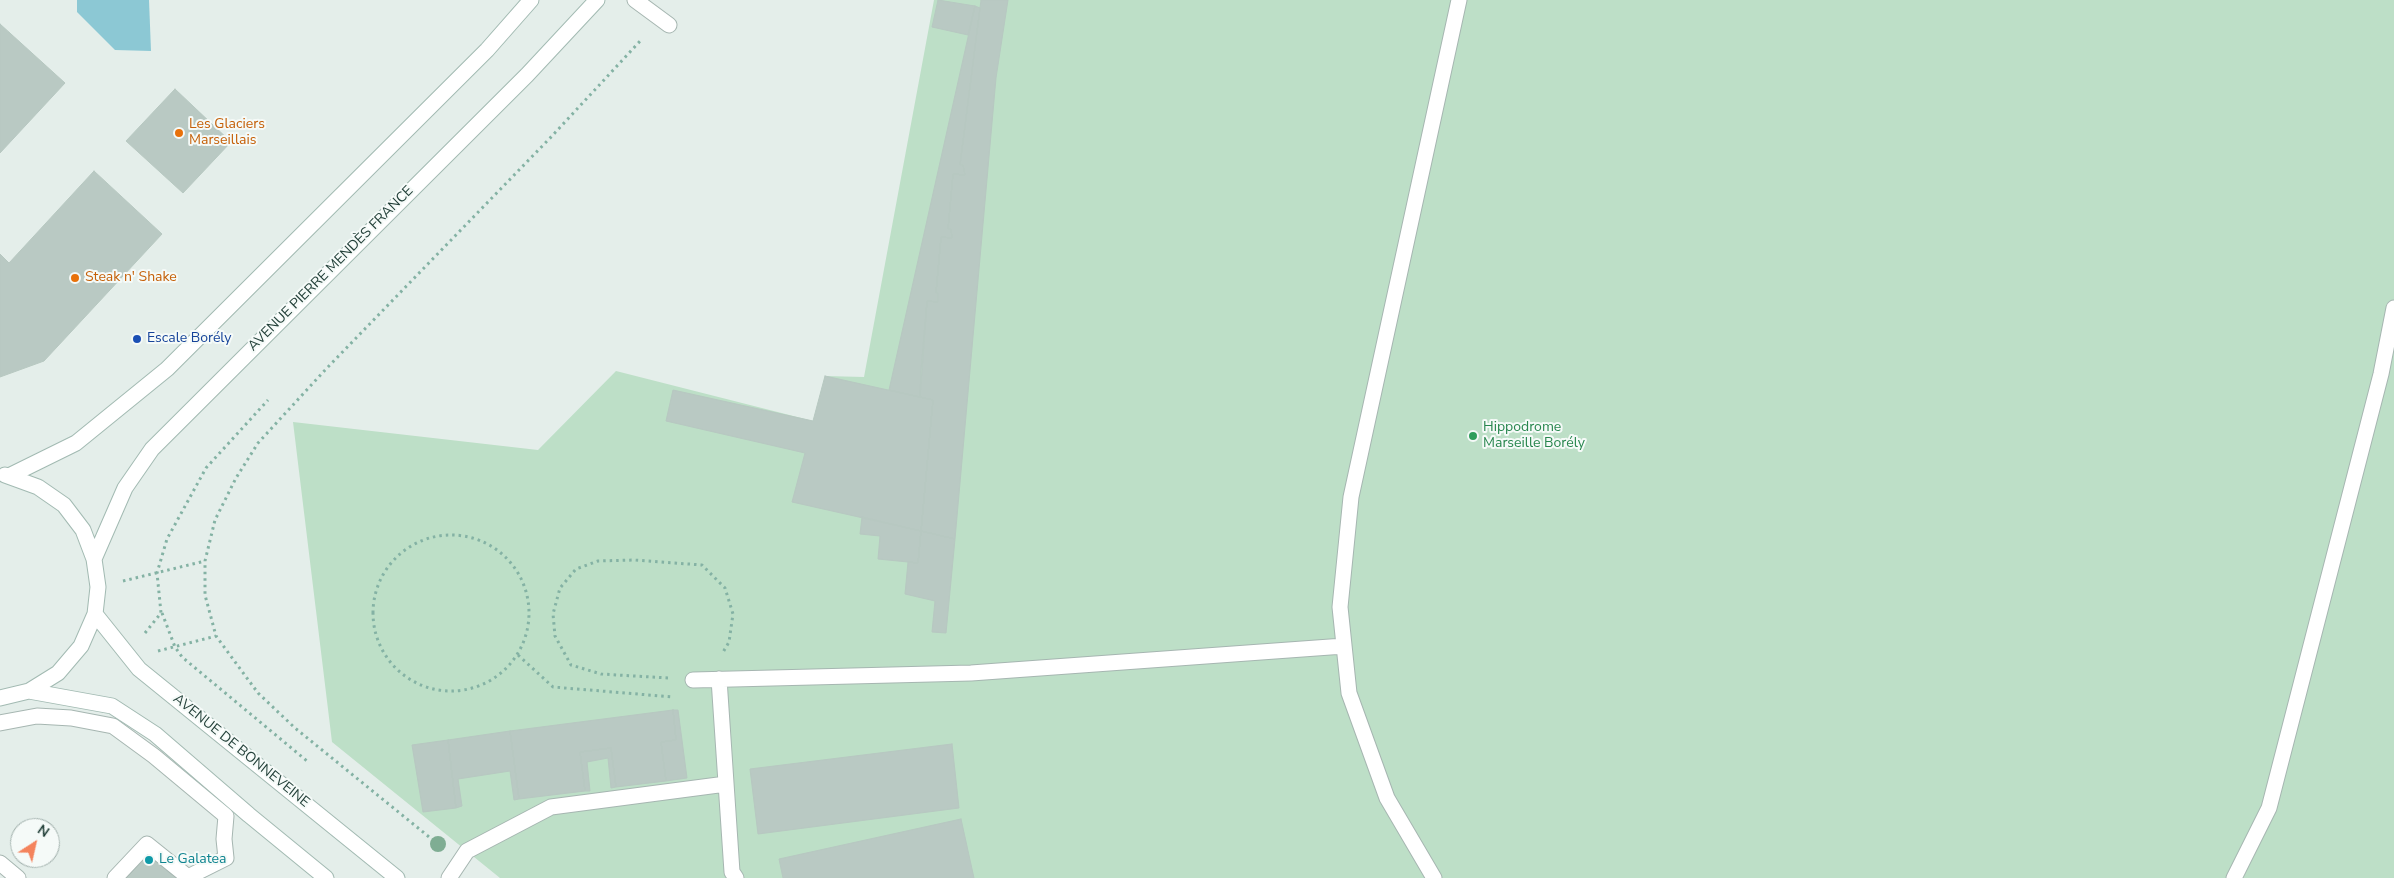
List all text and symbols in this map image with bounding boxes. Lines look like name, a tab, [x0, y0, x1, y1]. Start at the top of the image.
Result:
place label: Les Glaciers Marseillais	[189, 117, 265, 150]
marker: Les Glaciers Marseillais	[173, 127, 185, 139]
street label: AVENUE PIERRE MENDÈS FRANCE	[245, 183, 417, 355]
place label: Steak n' Shake	[85, 270, 177, 286]
marker: Steak n' Shake	[69, 272, 81, 284]
place label: Escale Borély	[147, 331, 232, 347]
marker: Escale Borély	[131, 333, 143, 345]
place label: Hippodrome Marseille Borély	[1483, 420, 1585, 452]
marker: Hippodrome Marseille Borély	[1467, 430, 1479, 442]
street label: AVENUE DE BONNEVEINE	[169, 691, 313, 811]
north arrow	[10, 818, 60, 868]
text: N	[34, 820, 53, 842]
place label: Le Galatea	[159, 852, 226, 868]
marker: Le Galatea	[143, 854, 155, 866]

